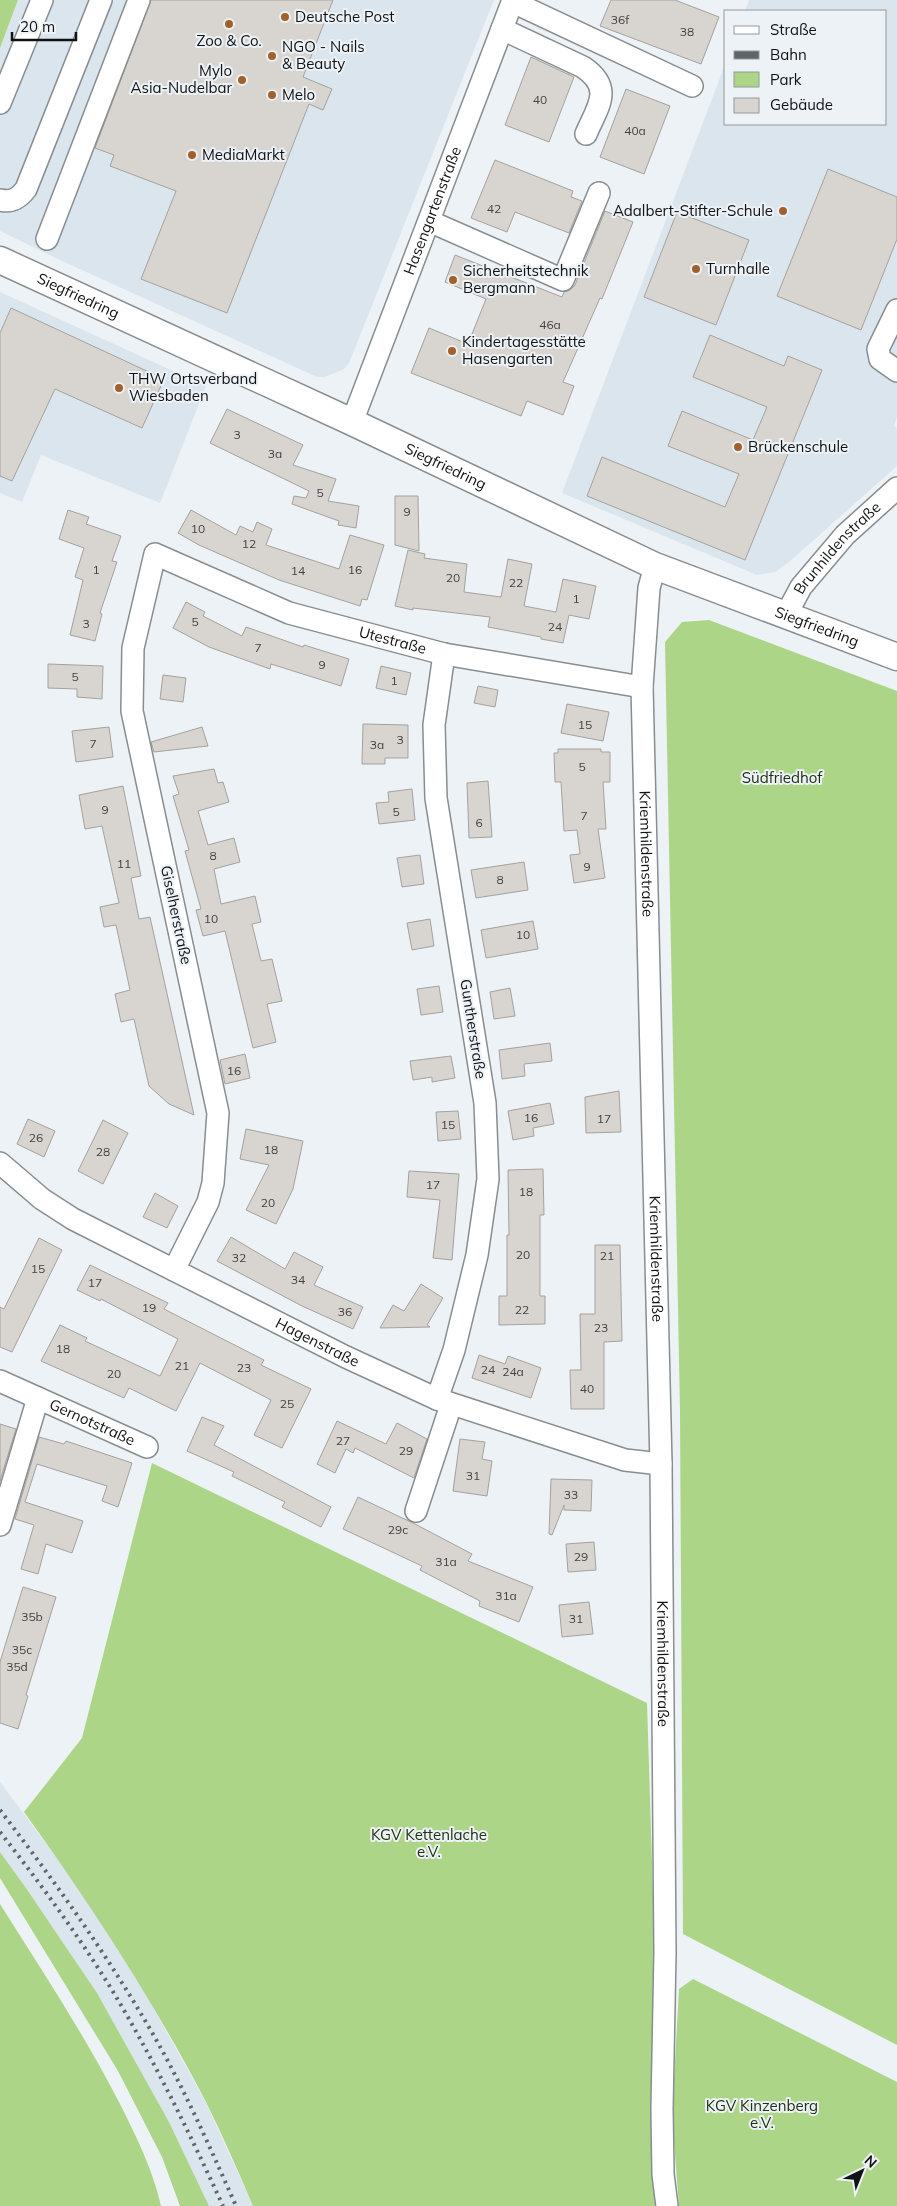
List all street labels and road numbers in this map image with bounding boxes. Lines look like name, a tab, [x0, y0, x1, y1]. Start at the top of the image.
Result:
street label: Hasengartenstraße	[399, 144, 465, 277]
street label: Siegfriedring	[34, 268, 122, 323]
street label: Siegfriedring	[402, 438, 490, 494]
street label: Brunhildenstraße	[789, 497, 884, 597]
street label: Siegfriedring	[772, 602, 862, 651]
street label: Utestraße	[357, 622, 428, 658]
street label: Kriemhildenstraße	[636, 790, 658, 917]
street label: Giselherstraße	[157, 864, 196, 966]
street label: Guntherstraße	[456, 978, 491, 1080]
street label: Kriemhildenstraße	[645, 1195, 668, 1322]
street label: Hagenstraße	[273, 1313, 362, 1371]
street label: Gernotstraße	[47, 1394, 138, 1449]
street label: Kriemhildenstraße	[653, 1600, 673, 1727]

